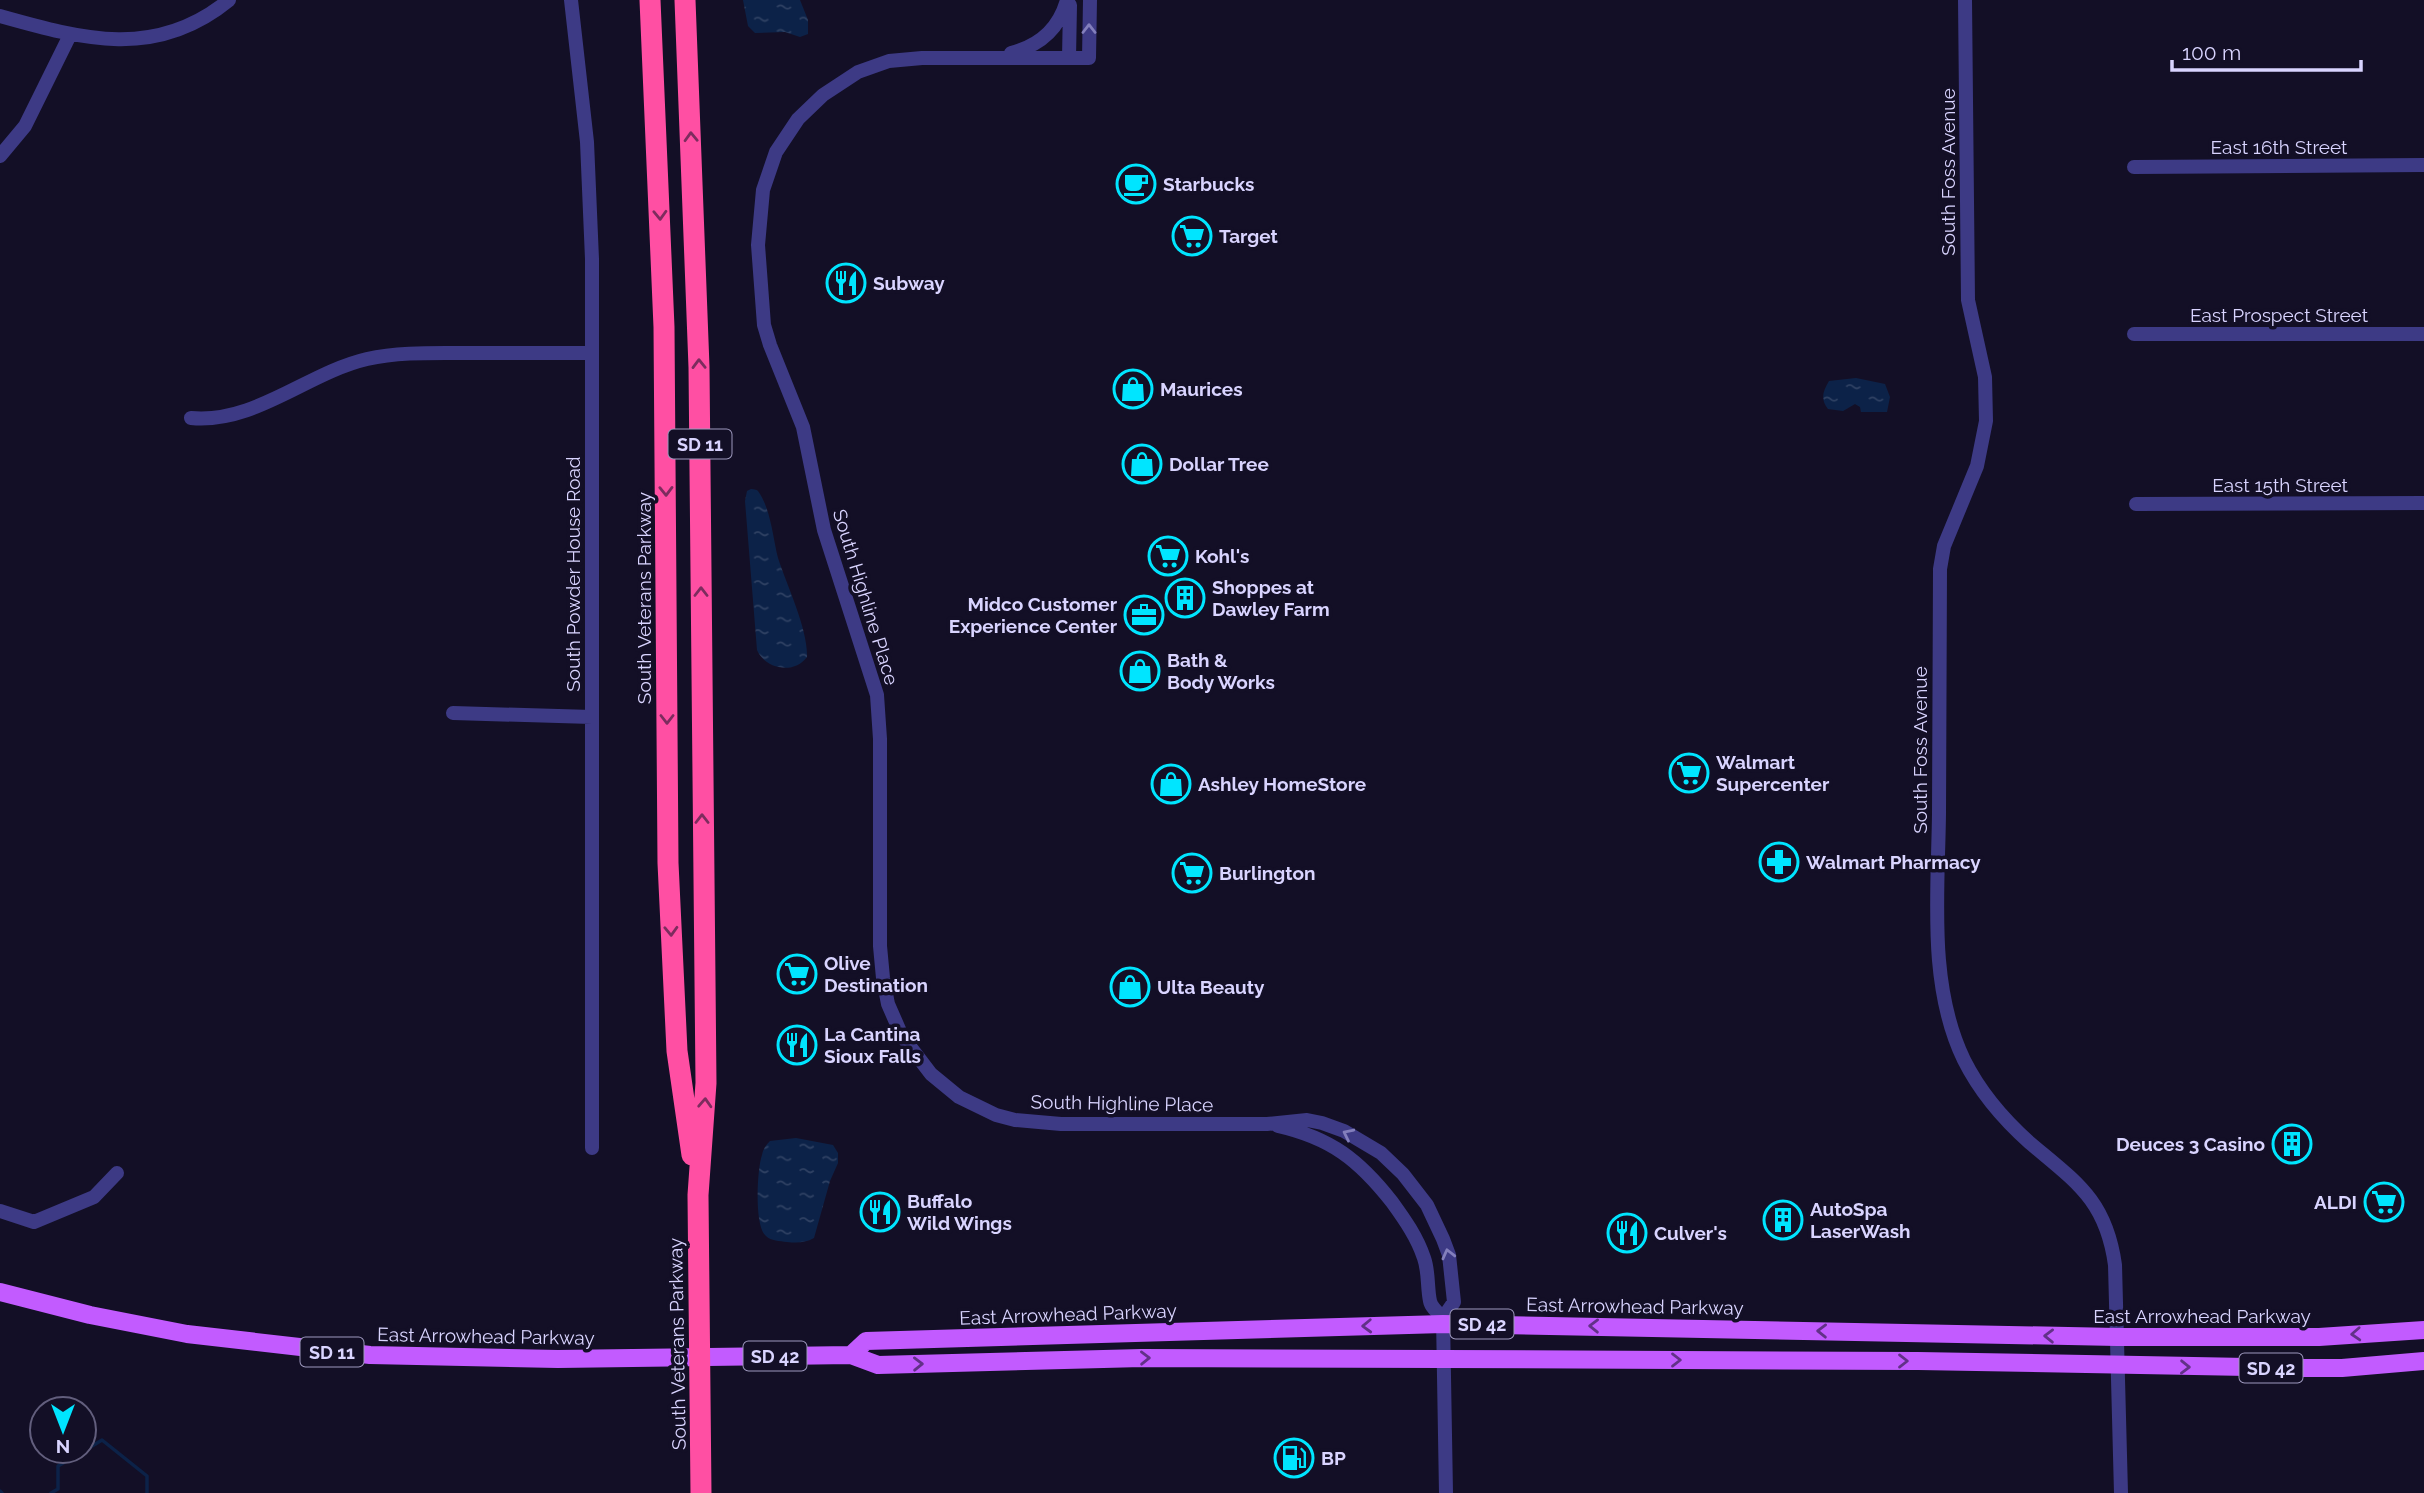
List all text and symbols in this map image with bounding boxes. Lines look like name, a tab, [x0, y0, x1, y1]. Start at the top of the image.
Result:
one-way arrow	[1081, 23, 1097, 34]
scale bar	[2172, 28, 2361, 72]
text: 100 m	[2182, 40, 2241, 65]
street label: South Foss Avenue	[1937, 88, 1959, 256]
one-way arrow	[684, 131, 699, 142]
street label: East 16th Street	[2211, 136, 2348, 158]
cafe icon: Starbucks	[1115, 163, 1157, 205]
place label: Starbucks	[1163, 173, 1254, 195]
one-way arrow	[652, 210, 668, 221]
supermarket icon: Target	[1171, 215, 1213, 257]
place label: Target	[1219, 225, 1279, 247]
restaurant icon: Subway	[825, 262, 867, 304]
place label: Subway	[873, 272, 945, 294]
street label: East Prospect Street	[2190, 304, 2369, 326]
one-way arrow	[691, 358, 707, 369]
shop icon: Maurices	[1112, 368, 1154, 410]
place label: Maurices	[1160, 378, 1243, 400]
road number: SD 11	[668, 430, 732, 458]
shop icon: Dollar Tree	[1121, 443, 1163, 485]
place label: Dollar Tree	[1169, 453, 1269, 475]
street label: South Powder House Road	[562, 456, 584, 692]
street label: East 15th Street	[2212, 474, 2348, 496]
one-way arrow	[658, 487, 674, 497]
street label: South Veterans Parkway	[633, 492, 655, 704]
street label: South Highline Place	[829, 506, 903, 688]
supermarket icon: Kohl's	[1147, 535, 1189, 577]
place label: Kohl's	[1195, 545, 1249, 567]
place label: Shoppes at Dawley Farm	[1212, 576, 1330, 620]
building icon: Shoppes at Dawley Farm	[1164, 577, 1206, 619]
one-way arrow	[693, 586, 709, 596]
place label: Midco Customer Experience Center	[949, 593, 1118, 637]
office icon: Midco Customer Experience Center	[1123, 594, 1165, 636]
place label: Bath & Body Works	[1167, 649, 1275, 693]
shop icon: Bath & Body Works	[1119, 650, 1161, 692]
street label: South Foss Avenue	[1909, 666, 1931, 834]
one-way arrow	[659, 714, 675, 725]
place label: Walmart Supercenter	[1716, 751, 1830, 795]
supermarket icon: Walmart Supercenter	[1668, 752, 1710, 794]
shop icon: Ashley HomeStore	[1150, 763, 1192, 805]
place label: Ashley HomeStore	[1198, 773, 1366, 795]
one-way arrow	[694, 813, 710, 824]
pharmacy icon: Walmart Pharmacy	[1758, 841, 1800, 883]
place label: Walmart Pharmacy	[1806, 851, 1981, 873]
supermarket icon: Burlington	[1171, 852, 1213, 894]
place label: Burlington	[1219, 862, 1316, 884]
one-way arrow	[663, 926, 678, 937]
place label: Olive Destination	[824, 952, 928, 996]
supermarket icon: Olive Destination	[776, 953, 818, 995]
shop icon: Ulta Beauty	[1109, 966, 1151, 1008]
place label: Ulta Beauty	[1157, 976, 1265, 998]
place label: La Cantina Sioux Falls	[824, 1023, 921, 1067]
restaurant icon: La Cantina Sioux Falls	[776, 1024, 818, 1066]
street label: South Highline Place	[1031, 1090, 1213, 1116]
one-way arrow	[697, 1097, 712, 1108]
building icon: Deuces 3 Casino	[2271, 1123, 2313, 1165]
one-way arrow	[1343, 1128, 1355, 1142]
place label: Deuces 3 Casino	[2116, 1133, 2265, 1155]
supermarket icon: ALDI	[2363, 1181, 2405, 1223]
place label: Buffalo Wild Wings	[907, 1190, 1012, 1234]
restaurant icon: Buffalo Wild Wings	[859, 1191, 901, 1233]
place label: ALDI	[2314, 1191, 2357, 1213]
place label: AutoSpa LaserWash	[1810, 1198, 1911, 1242]
building icon: AutoSpa LaserWash	[1762, 1199, 1804, 1241]
restaurant icon: Culver's	[1606, 1212, 1648, 1254]
place label: Culver's	[1654, 1222, 1727, 1244]
street label: South Veterans Parkway	[664, 1238, 690, 1450]
one-way arrow	[1442, 1248, 1456, 1260]
street label: East Arrowhead Parkway	[1526, 1293, 1744, 1319]
street label: East Arrowhead Parkway	[959, 1299, 1177, 1329]
street label: East Arrowhead Parkway	[2093, 1305, 2311, 1327]
road number: SD 42	[1450, 1310, 1514, 1338]
one-way arrow	[1361, 1318, 1372, 1334]
one-way arrow	[1588, 1319, 1599, 1334]
street label: East Arrowhead Parkway	[377, 1323, 595, 1349]
one-way arrow	[1816, 1323, 1826, 1339]
one-way arrow	[2350, 1327, 2361, 1342]
one-way arrow	[2043, 1328, 2054, 1344]
road number: SD 11	[300, 1338, 364, 1366]
road number: SD 42	[744, 1342, 806, 1371]
one-way arrow	[1140, 1350, 1151, 1366]
one-way arrow	[1671, 1352, 1682, 1368]
one-way arrow	[1899, 1353, 1909, 1369]
road number: SD 42	[2240, 1353, 2302, 1382]
one-way arrow	[913, 1356, 923, 1372]
one-way arrow	[2180, 1359, 2191, 1375]
north arrow	[28, 1395, 98, 1465]
text: N	[56, 1436, 70, 1458]
fuel station icon: BP	[1273, 1437, 1315, 1479]
place label: BP	[1321, 1447, 1346, 1469]

